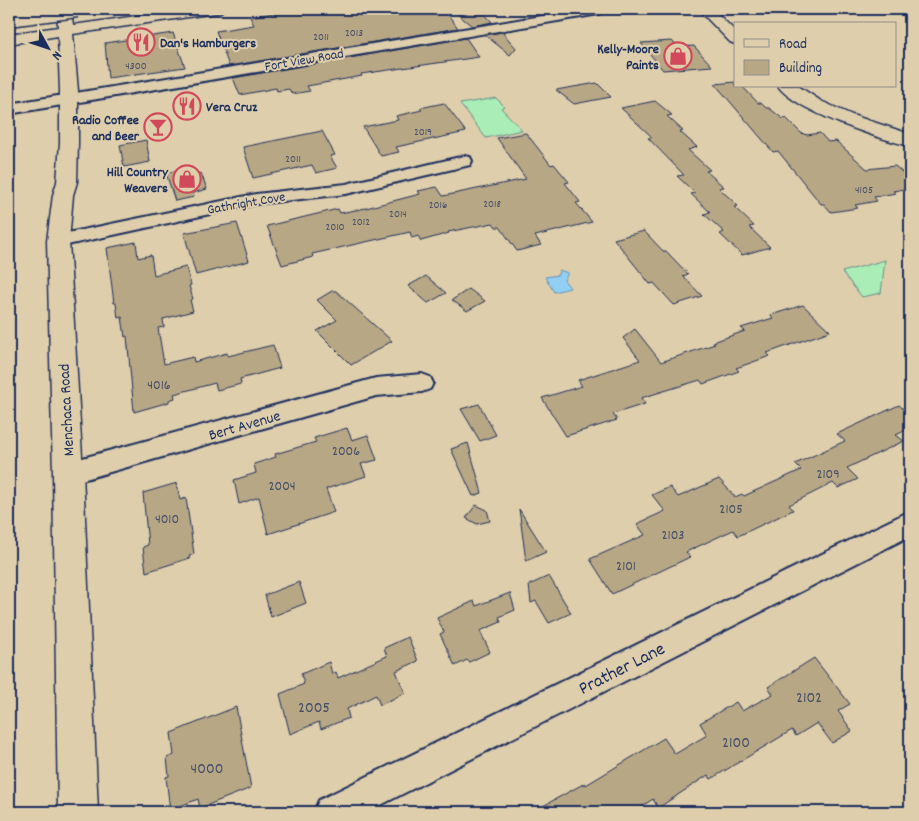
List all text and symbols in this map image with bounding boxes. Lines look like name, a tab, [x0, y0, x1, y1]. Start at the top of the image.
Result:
north arrow	[22, 22, 72, 72]
legend	[734, 22, 896, 88]
house number: 2013	[345, 26, 363, 42]
restaurant icon: Dan's Hamburgers	[126, 27, 156, 57]
house number: 2011	[313, 30, 329, 46]
place label: Dan's Hamburgers	[160, 34, 256, 54]
text: Road	[779, 34, 807, 56]
place label: Kelly-Moore Paints	[597, 40, 659, 76]
shop icon: Kelly-Moore Paints	[663, 41, 693, 71]
street label: Fort View Road	[263, 44, 345, 78]
text: N	[46, 46, 66, 64]
text: Building	[779, 58, 822, 80]
house number: 4300	[125, 59, 147, 75]
restaurant icon: Vera Cruz	[172, 91, 202, 121]
place label: Vera Cruz	[206, 98, 258, 118]
place label: Radio Coffee and Beer	[72, 111, 140, 147]
bar icon: Radio Coffee and Beer	[143, 112, 173, 142]
house number: 2019	[414, 125, 432, 141]
house number: 2011	[285, 152, 301, 168]
place label: Hill Country Weavers	[107, 163, 169, 199]
shop icon: Hill Country Weavers	[172, 164, 202, 194]
house number: 4105	[855, 183, 873, 199]
street label: Gathright Cove	[206, 187, 287, 221]
house number: 2018	[483, 197, 501, 213]
house number: 2016	[429, 198, 447, 214]
house number: 2014	[389, 207, 407, 223]
house number: 2012	[352, 215, 370, 231]
house number: 2010	[325, 220, 345, 236]
street label: Menchaca Road	[54, 363, 81, 457]
house number: 4016	[147, 376, 171, 396]
street label: Bert Avenue	[206, 405, 283, 448]
house number: 2006	[332, 442, 360, 462]
house number: 2109	[816, 465, 840, 485]
house number: 2004	[268, 477, 296, 497]
house number: 2105	[719, 500, 743, 520]
house number: 4010	[155, 510, 179, 530]
house number: 2103	[661, 526, 685, 546]
house number: 2101	[616, 557, 636, 577]
street label: Prather Lane	[575, 637, 671, 703]
house number: 2102	[796, 687, 822, 710]
house number: 2005	[298, 697, 330, 720]
house number: 2100	[722, 732, 750, 755]
house number: 4000	[191, 758, 223, 781]

